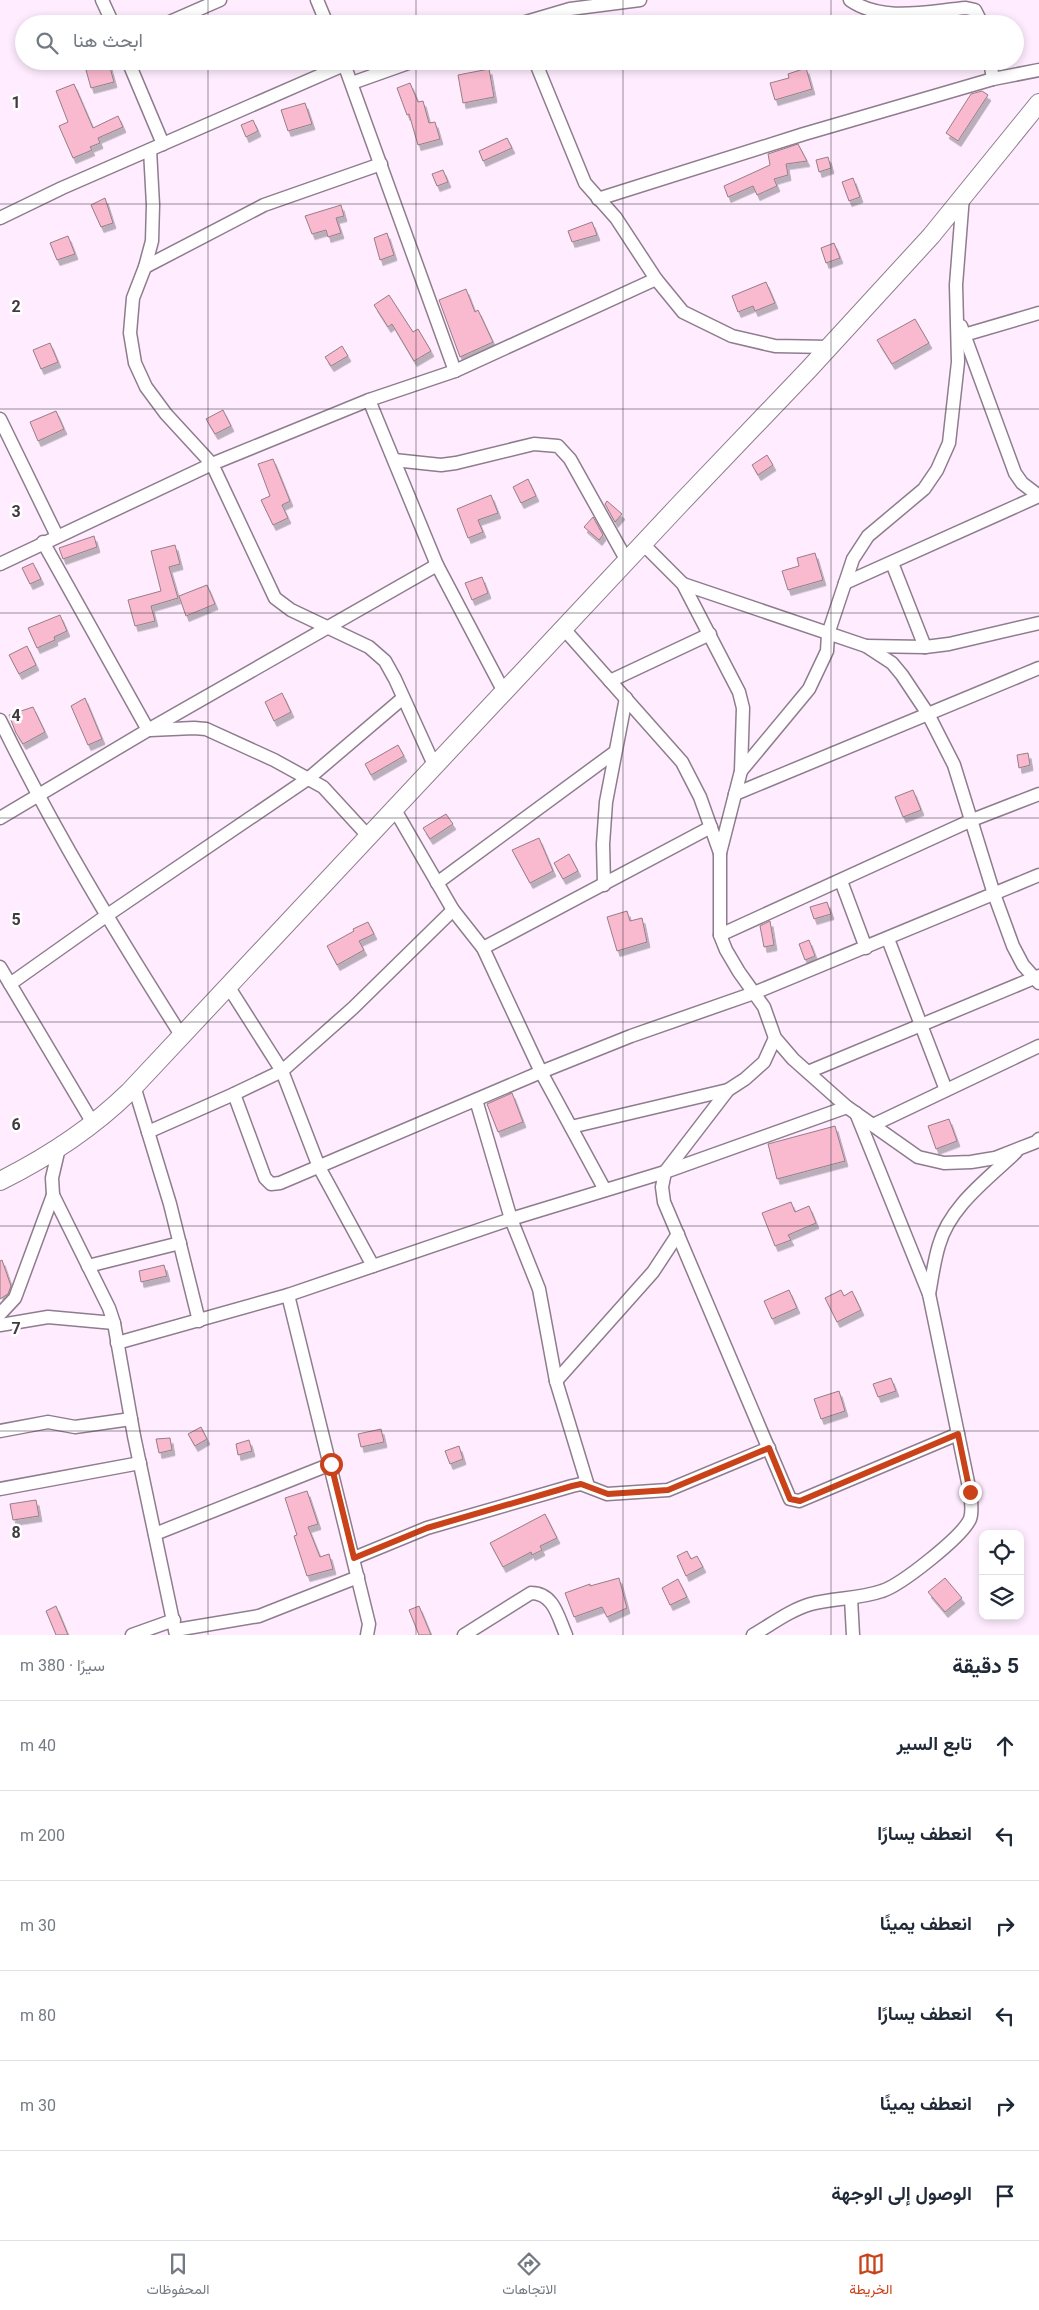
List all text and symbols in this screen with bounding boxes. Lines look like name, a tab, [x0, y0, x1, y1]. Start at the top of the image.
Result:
search box	[15, 15, 1024, 70]
icon: search	[33, 29, 61, 57]
text: ابحث هنا	[73, 29, 143, 52]
text: 1	[11, 93, 21, 112]
text: 2	[11, 297, 21, 316]
text: 3	[11, 502, 21, 521]
text: 4	[11, 706, 21, 725]
text: 5	[11, 910, 21, 929]
text: 6	[11, 1115, 21, 1134]
text: 7	[11, 1319, 21, 1338]
route start	[320, 1453, 343, 1476]
route end	[959, 1481, 982, 1504]
text: 8	[11, 1523, 21, 1542]
map controls	[979, 1530, 1024, 1620]
button: locate	[979, 1530, 1024, 1575]
button: layers	[979, 1575, 1024, 1620]
text: 5 دقيقة	[952, 1654, 1019, 1678]
text: سيرًا · 380 m	[20, 1656, 105, 1675]
text: تابع السير	[896, 1732, 972, 1755]
icon: ahead	[991, 1732, 1019, 1760]
text: 40 m	[20, 1736, 56, 1755]
text: انعطف يسارًا	[877, 1822, 972, 1845]
icon: left	[991, 1822, 1019, 1850]
text: 200 m	[20, 1826, 65, 1845]
text: انعطف يمينًا	[880, 1912, 972, 1935]
icon: right	[991, 1912, 1019, 1940]
text: 30 m	[20, 1916, 56, 1935]
text: انعطف يسارًا	[877, 2002, 972, 2025]
icon: left	[991, 2002, 1019, 2030]
text: 80 m	[20, 2006, 56, 2025]
text: انعطف يمينًا	[880, 2092, 972, 2115]
icon: right	[991, 2092, 1019, 2120]
text: 30 m	[20, 2096, 56, 2115]
text: الوصول إلى الوجهة	[831, 2182, 972, 2205]
icon: arrive	[991, 2182, 1019, 2210]
tab: المحفوظات	[146, 2250, 209, 2302]
tab: الاتجاهات	[502, 2250, 557, 2302]
tab: الخريطة	[849, 2250, 893, 2302]

